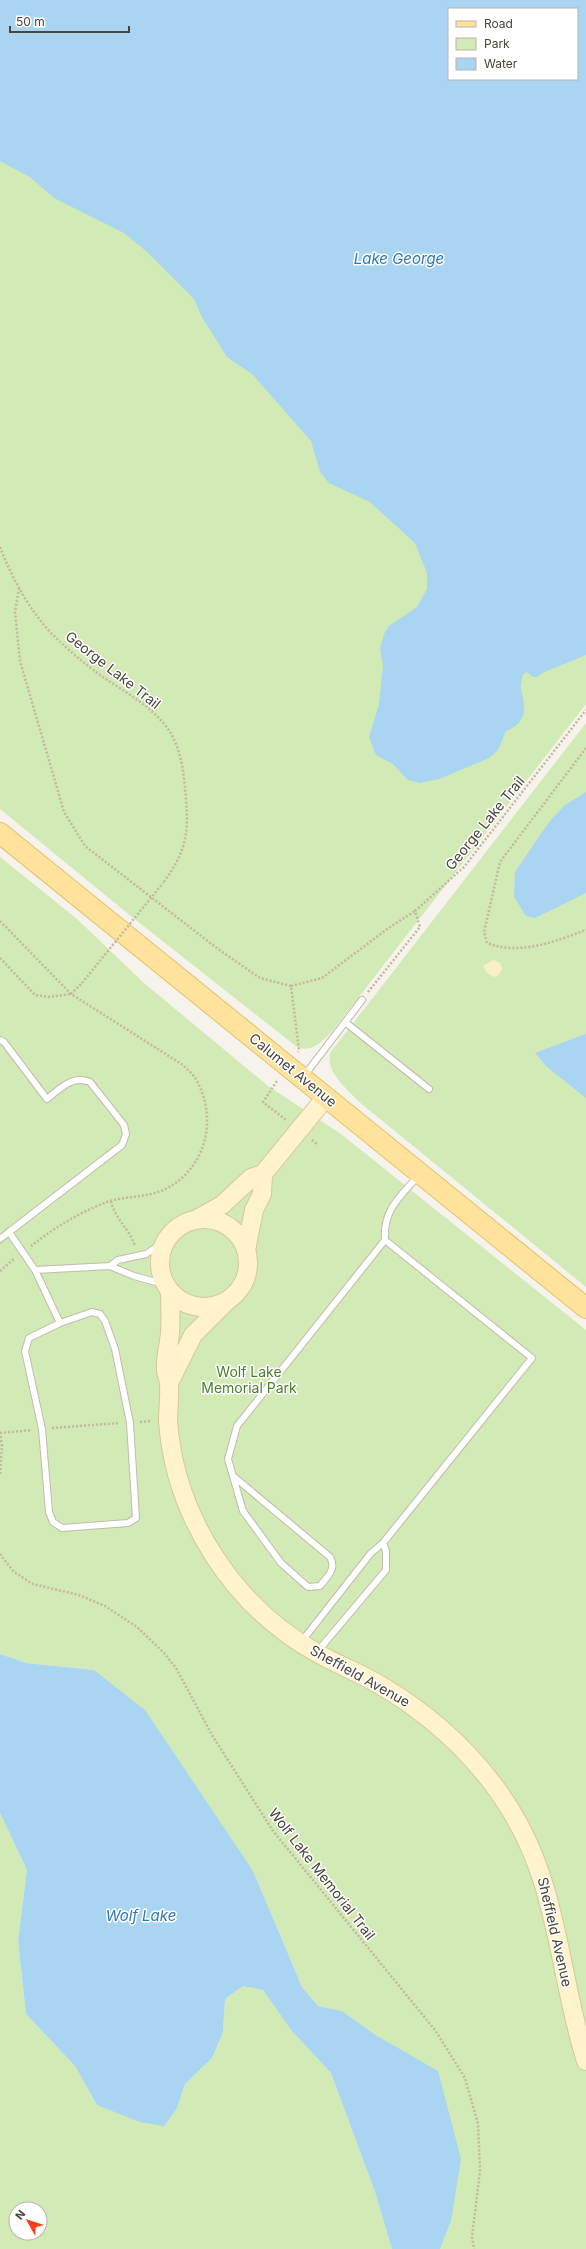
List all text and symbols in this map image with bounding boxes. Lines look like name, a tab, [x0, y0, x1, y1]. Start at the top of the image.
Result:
scale bar	[10, 8, 129, 34]
legend	[448, 8, 578, 80]
text: 50 m	[16, 14, 45, 29]
text: Road	[484, 16, 513, 31]
text: Park	[484, 36, 510, 51]
text: Water	[484, 56, 518, 71]
water label: Lake George	[354, 249, 444, 268]
street label: George Lake Trail	[62, 627, 164, 712]
street label: George Lake Trail	[441, 772, 528, 873]
street label: Calumet Avenue	[246, 1029, 341, 1110]
park label: Wolf Lake Memorial Park	[201, 1363, 297, 1396]
street label: Sheffield Avenue	[307, 1641, 413, 1710]
street label: Wolf Lake Memorial Trail	[266, 1804, 379, 1943]
street label: Sheffield Avenue	[535, 1875, 576, 1988]
water label: Wolf Lake	[106, 1906, 176, 1925]
north arrow	[8, 2201, 48, 2241]
text: N	[12, 2207, 28, 2222]

